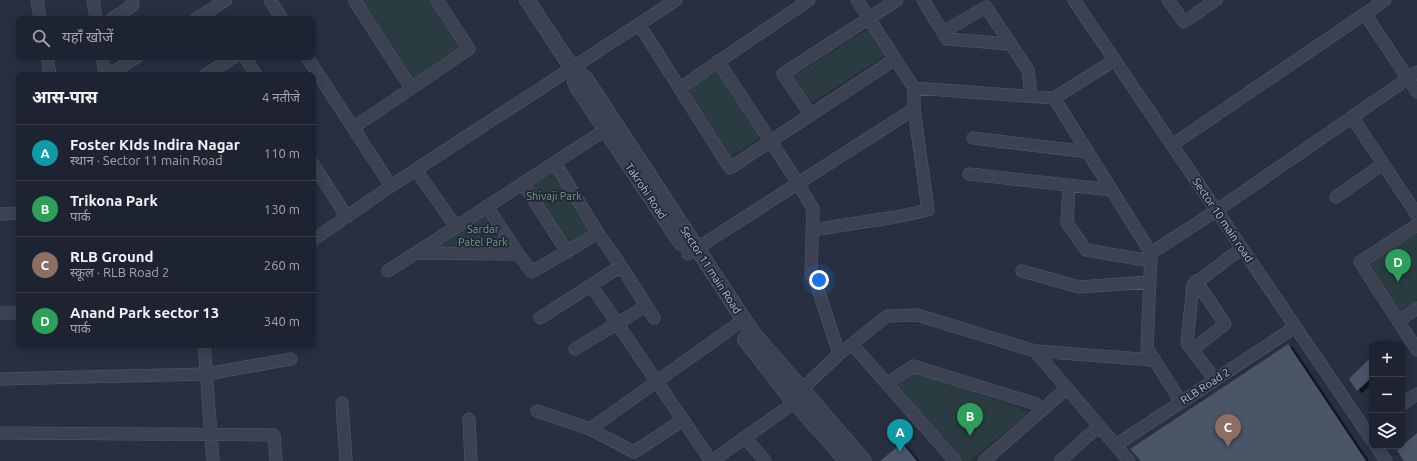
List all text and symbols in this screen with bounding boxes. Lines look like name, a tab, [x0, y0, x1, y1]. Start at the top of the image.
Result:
search box	[16, 16, 316, 60]
icon: search	[30, 27, 52, 49]
text: यहाँ खोजें	[62, 28, 113, 45]
text: आस-पास	[32, 87, 98, 106]
text: 4 नतीजे	[262, 90, 300, 104]
text: Foster KIds Indira Nagar	[70, 136, 240, 153]
text: A	[40, 146, 50, 160]
text: 110 m	[264, 146, 300, 160]
text: स्थान · Sector 11 main Road	[70, 153, 223, 167]
street label: Takrohi Road	[623, 161, 669, 221]
street label: Sector 10 main road	[1190, 176, 1256, 264]
park label: Shivaji Park	[526, 190, 582, 202]
text: Trikona Park	[70, 192, 158, 209]
text: B	[41, 202, 49, 216]
text: 130 m	[264, 202, 300, 216]
text: पार्क	[70, 209, 91, 223]
park label: Sardar Patel Park	[458, 223, 508, 248]
street label: Sector 11 main Road	[678, 224, 744, 316]
text: RLB Ground	[70, 248, 154, 265]
pin: D	[1385, 249, 1411, 282]
text: C	[41, 258, 49, 272]
text: 260 m	[264, 258, 300, 272]
text: स्कूल · RLB Road 2	[70, 265, 169, 279]
your location	[809, 270, 829, 290]
text: Anand Park sector 13	[70, 304, 219, 321]
text: D	[40, 314, 50, 328]
text: 340 m	[264, 314, 300, 328]
text: पार्क	[70, 321, 91, 335]
map controls	[1369, 341, 1405, 449]
button: +	[1369, 341, 1405, 377]
street label: RLB Road 2	[1178, 366, 1232, 406]
button: −	[1369, 377, 1405, 413]
pin: B	[957, 403, 983, 436]
button: layers	[1369, 413, 1405, 449]
pin: C	[1215, 414, 1241, 447]
pin: A	[887, 419, 913, 452]

